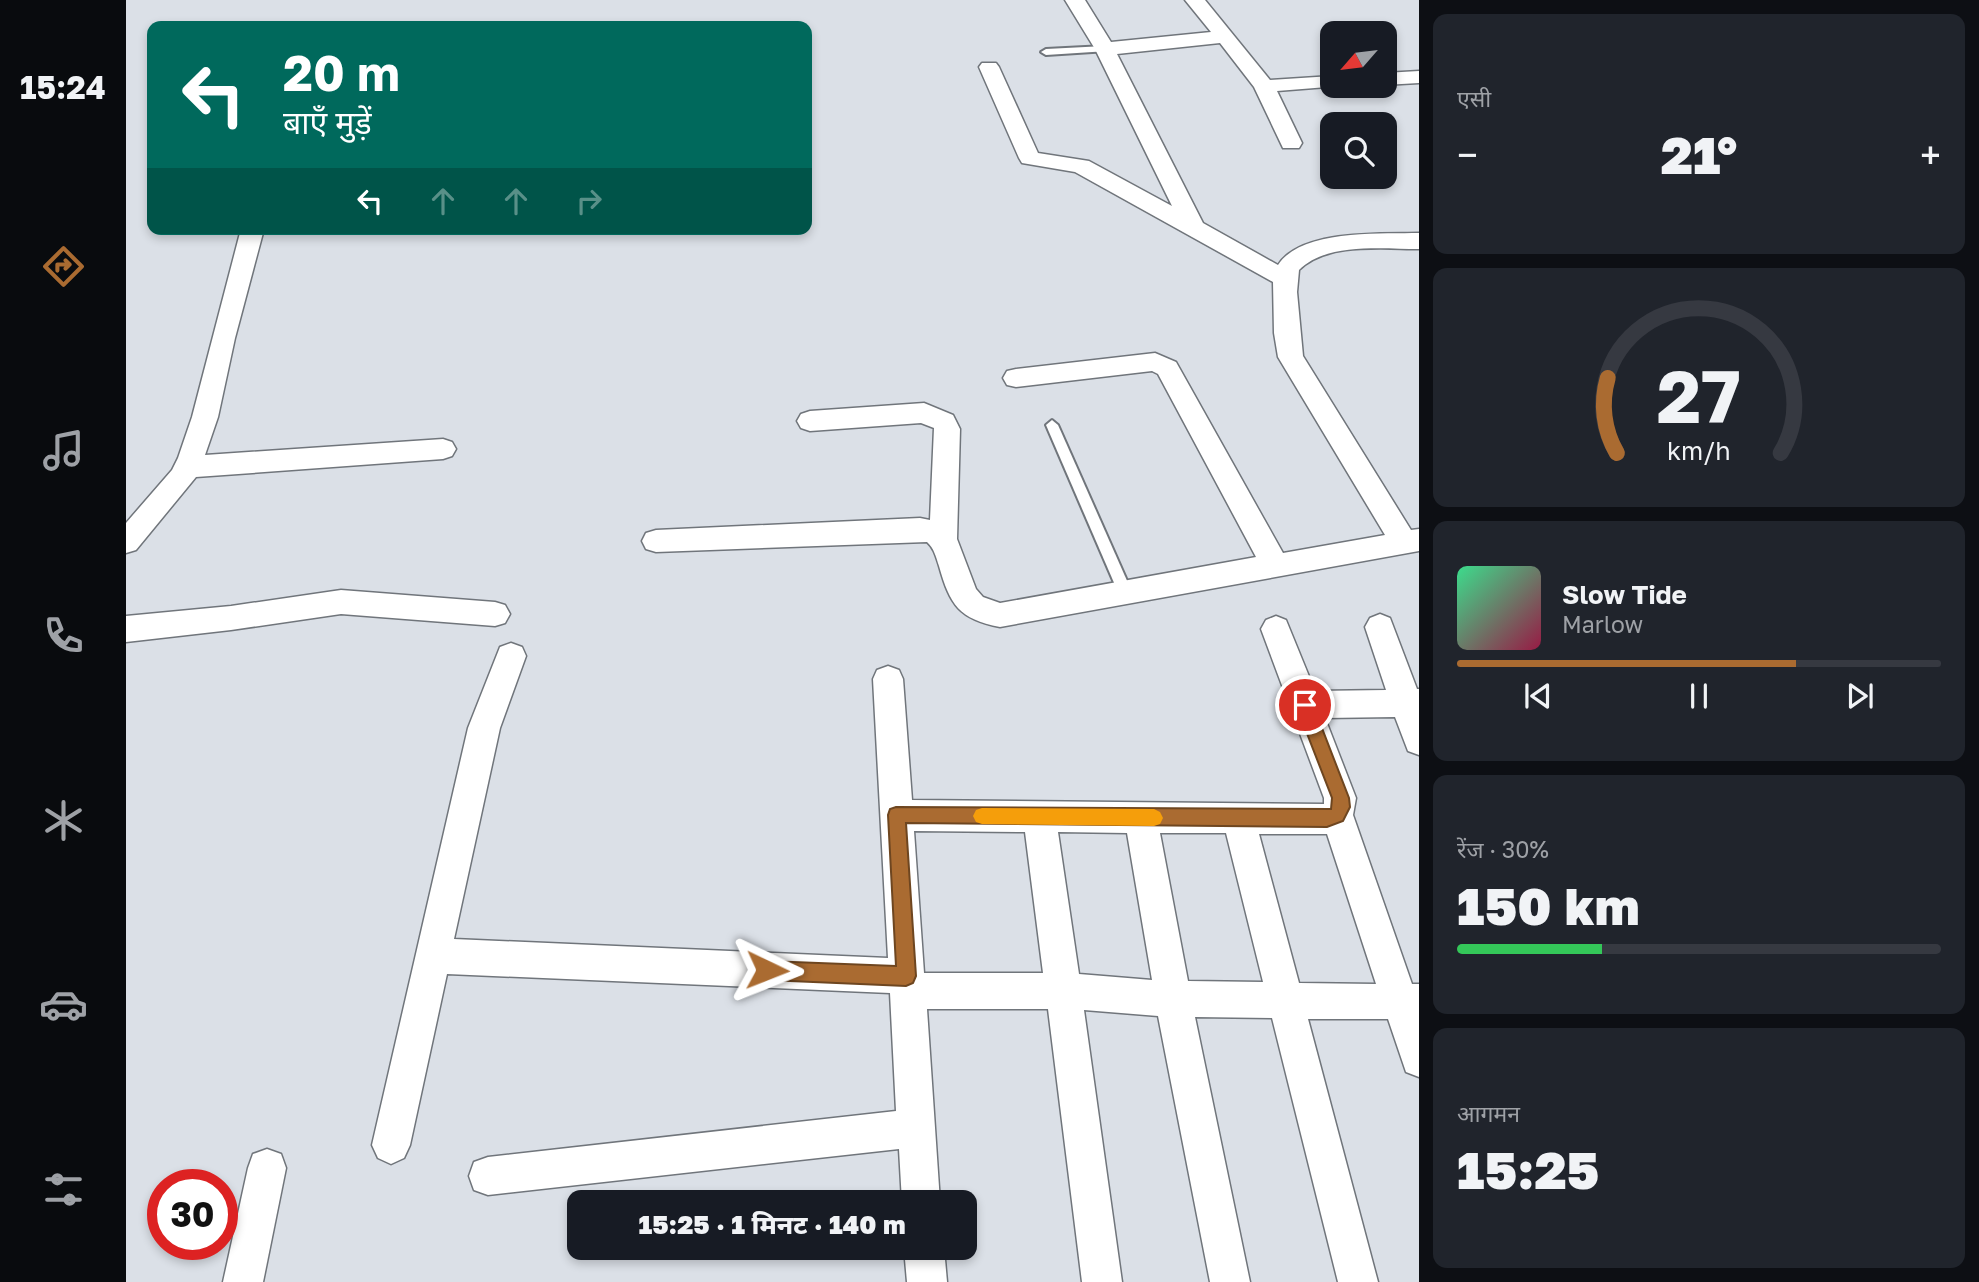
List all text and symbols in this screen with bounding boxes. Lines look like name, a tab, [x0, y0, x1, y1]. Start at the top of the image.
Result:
north arrow	[1320, 21, 1396, 98]
map controls	[1320, 21, 1397, 189]
text: 20 m	[283, 43, 400, 102]
icon: left	[168, 49, 259, 140]
text: 15:24	[20, 68, 106, 106]
text: एसी	[1457, 84, 1491, 112]
text: बाएँ मुड़ें	[283, 103, 372, 141]
button: search	[1320, 112, 1397, 189]
text: 21°	[1661, 123, 1737, 185]
text: −	[1457, 132, 1478, 177]
text: +	[1920, 132, 1941, 177]
icon: left	[351, 182, 389, 220]
icon: ahead	[424, 182, 462, 220]
icon: ahead	[497, 182, 535, 220]
icon: right	[570, 182, 608, 220]
icon: directions	[39, 242, 88, 291]
text: 27	[1657, 353, 1741, 440]
icon: music	[39, 426, 88, 475]
text: km/h	[1667, 435, 1731, 466]
text: Slow Tide	[1562, 579, 1687, 610]
text: Marlow	[1562, 610, 1643, 638]
icon: phone	[39, 611, 88, 660]
pin	[1275, 675, 1335, 735]
icon: previous	[1519, 677, 1557, 715]
icon: pause	[1680, 677, 1718, 715]
icon: next	[1841, 677, 1879, 715]
icon: arrive	[1286, 686, 1324, 724]
icon: climate	[39, 796, 88, 845]
text: रेंज · 30%	[1457, 835, 1549, 863]
text: 150 km	[1457, 874, 1640, 936]
position arrow	[730, 933, 804, 1007]
icon: car	[39, 980, 88, 1029]
text: आगमन	[1457, 1099, 1520, 1127]
text: 15:25	[1457, 1138, 1599, 1200]
icon: filters	[39, 1165, 88, 1214]
speed limit sign: 30	[147, 1169, 238, 1260]
text: 15:25 · 1 मिनट · 140 m	[638, 1209, 906, 1240]

